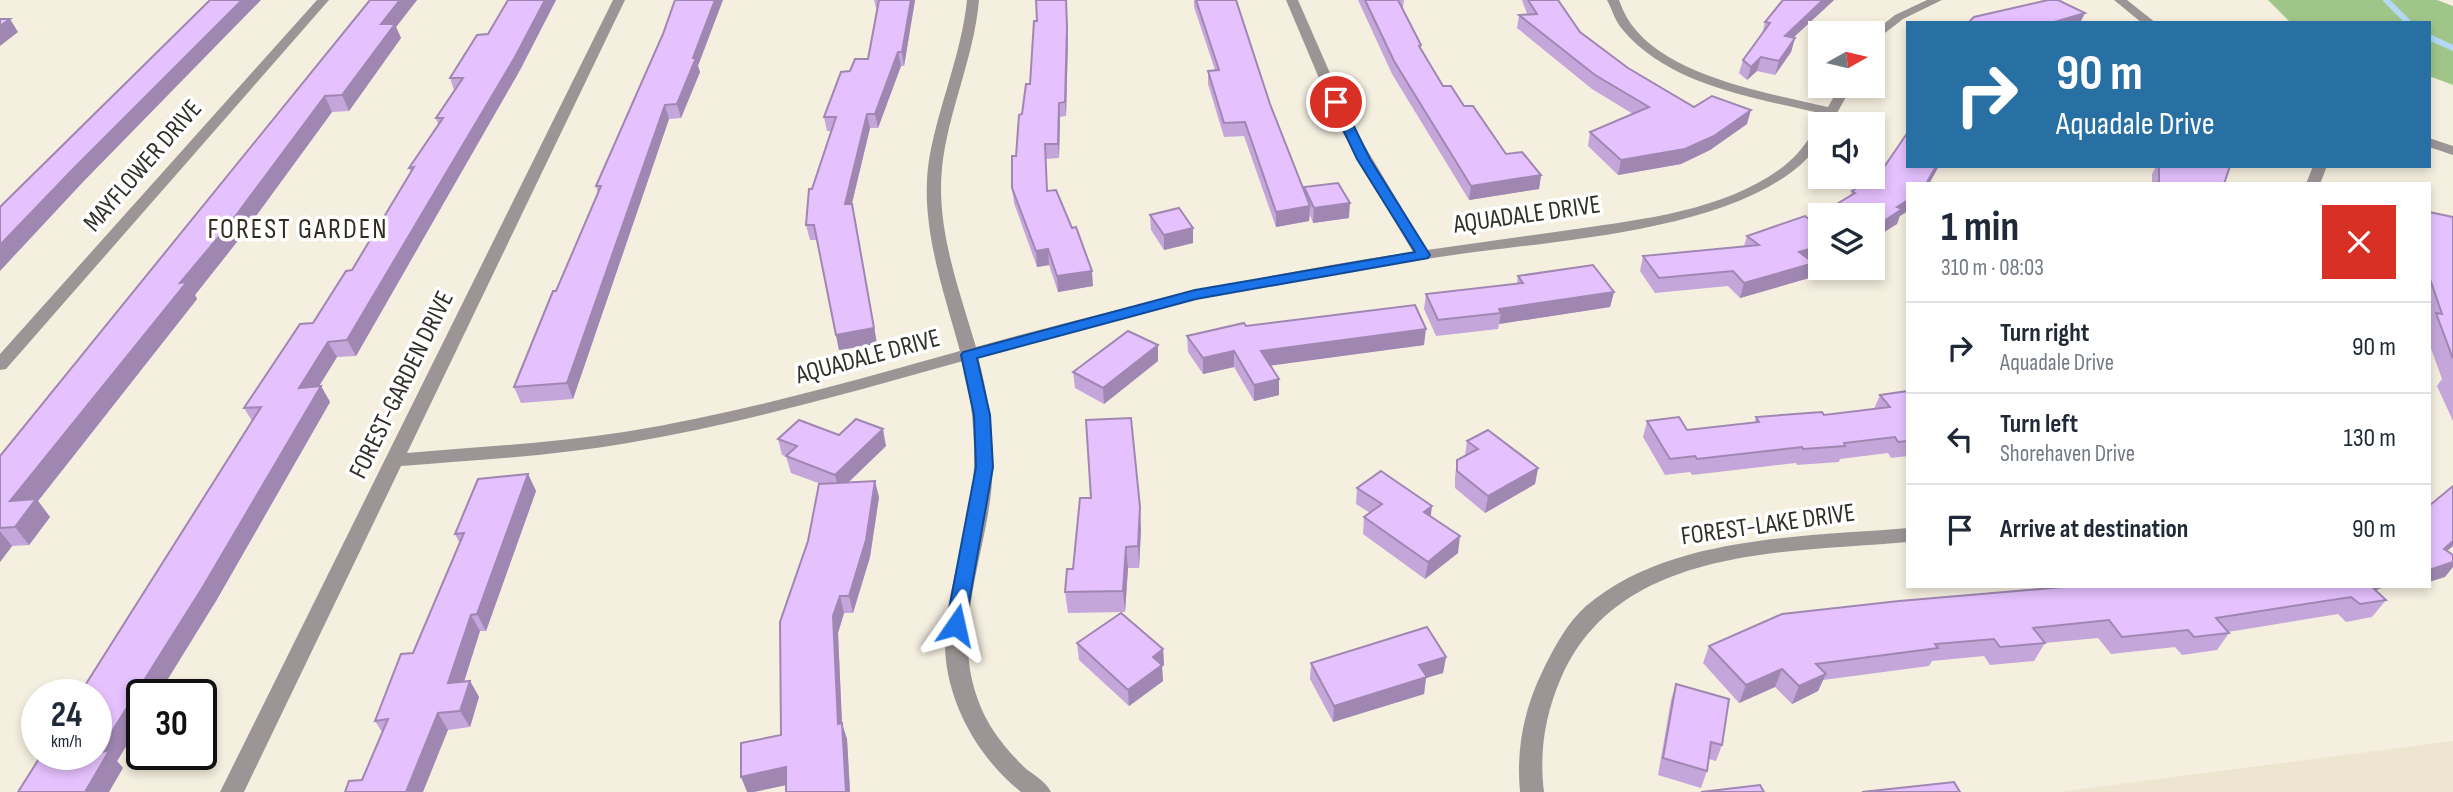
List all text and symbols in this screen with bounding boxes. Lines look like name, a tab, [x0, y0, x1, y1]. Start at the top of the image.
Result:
north arrow	[1808, 21, 1885, 98]
map controls	[1808, 21, 1885, 280]
text: 90 m	[2056, 45, 2143, 104]
icon: right	[1941, 49, 2032, 140]
pin	[1306, 72, 1366, 132]
icon: arrive	[1317, 83, 1355, 121]
street label: MAYFLOWER DRIVE	[77, 94, 209, 238]
text: Aquadale Drive	[2056, 105, 2215, 144]
button: sound	[1808, 112, 1885, 189]
street label: AQUADALE DRIVE	[1451, 189, 1602, 241]
text: 1 min	[1941, 202, 2019, 253]
button: layers	[1808, 203, 1885, 280]
button: close	[2322, 205, 2396, 279]
district label: FOREST GARDEN	[207, 213, 389, 246]
text: 310 m · 08:03	[1941, 254, 2044, 282]
street label: FOREST-GARDEN DRIVE	[343, 286, 461, 484]
text: Turn right	[2000, 318, 2089, 349]
street label: AQUADALE DRIVE	[792, 323, 944, 391]
icon: right	[1941, 329, 1979, 367]
text: 90 m	[2352, 332, 2396, 363]
text: Aquadale Drive	[2000, 349, 2114, 377]
text: Turn left	[2000, 409, 2078, 440]
icon: left	[1941, 420, 1979, 458]
text: 130 m	[2344, 423, 2396, 454]
text: Shorehaven Drive	[2000, 440, 2135, 468]
street label: FOREST-LAKE DRIVE	[1679, 497, 1857, 553]
icon: arrive	[1941, 511, 1979, 549]
text: Arrive at destination	[2000, 514, 2188, 545]
text: 90 m	[2352, 514, 2396, 545]
position arrow	[919, 588, 993, 662]
speed limit sign: 30	[126, 679, 217, 770]
text: 24	[51, 694, 82, 737]
text: km/h	[51, 731, 82, 752]

